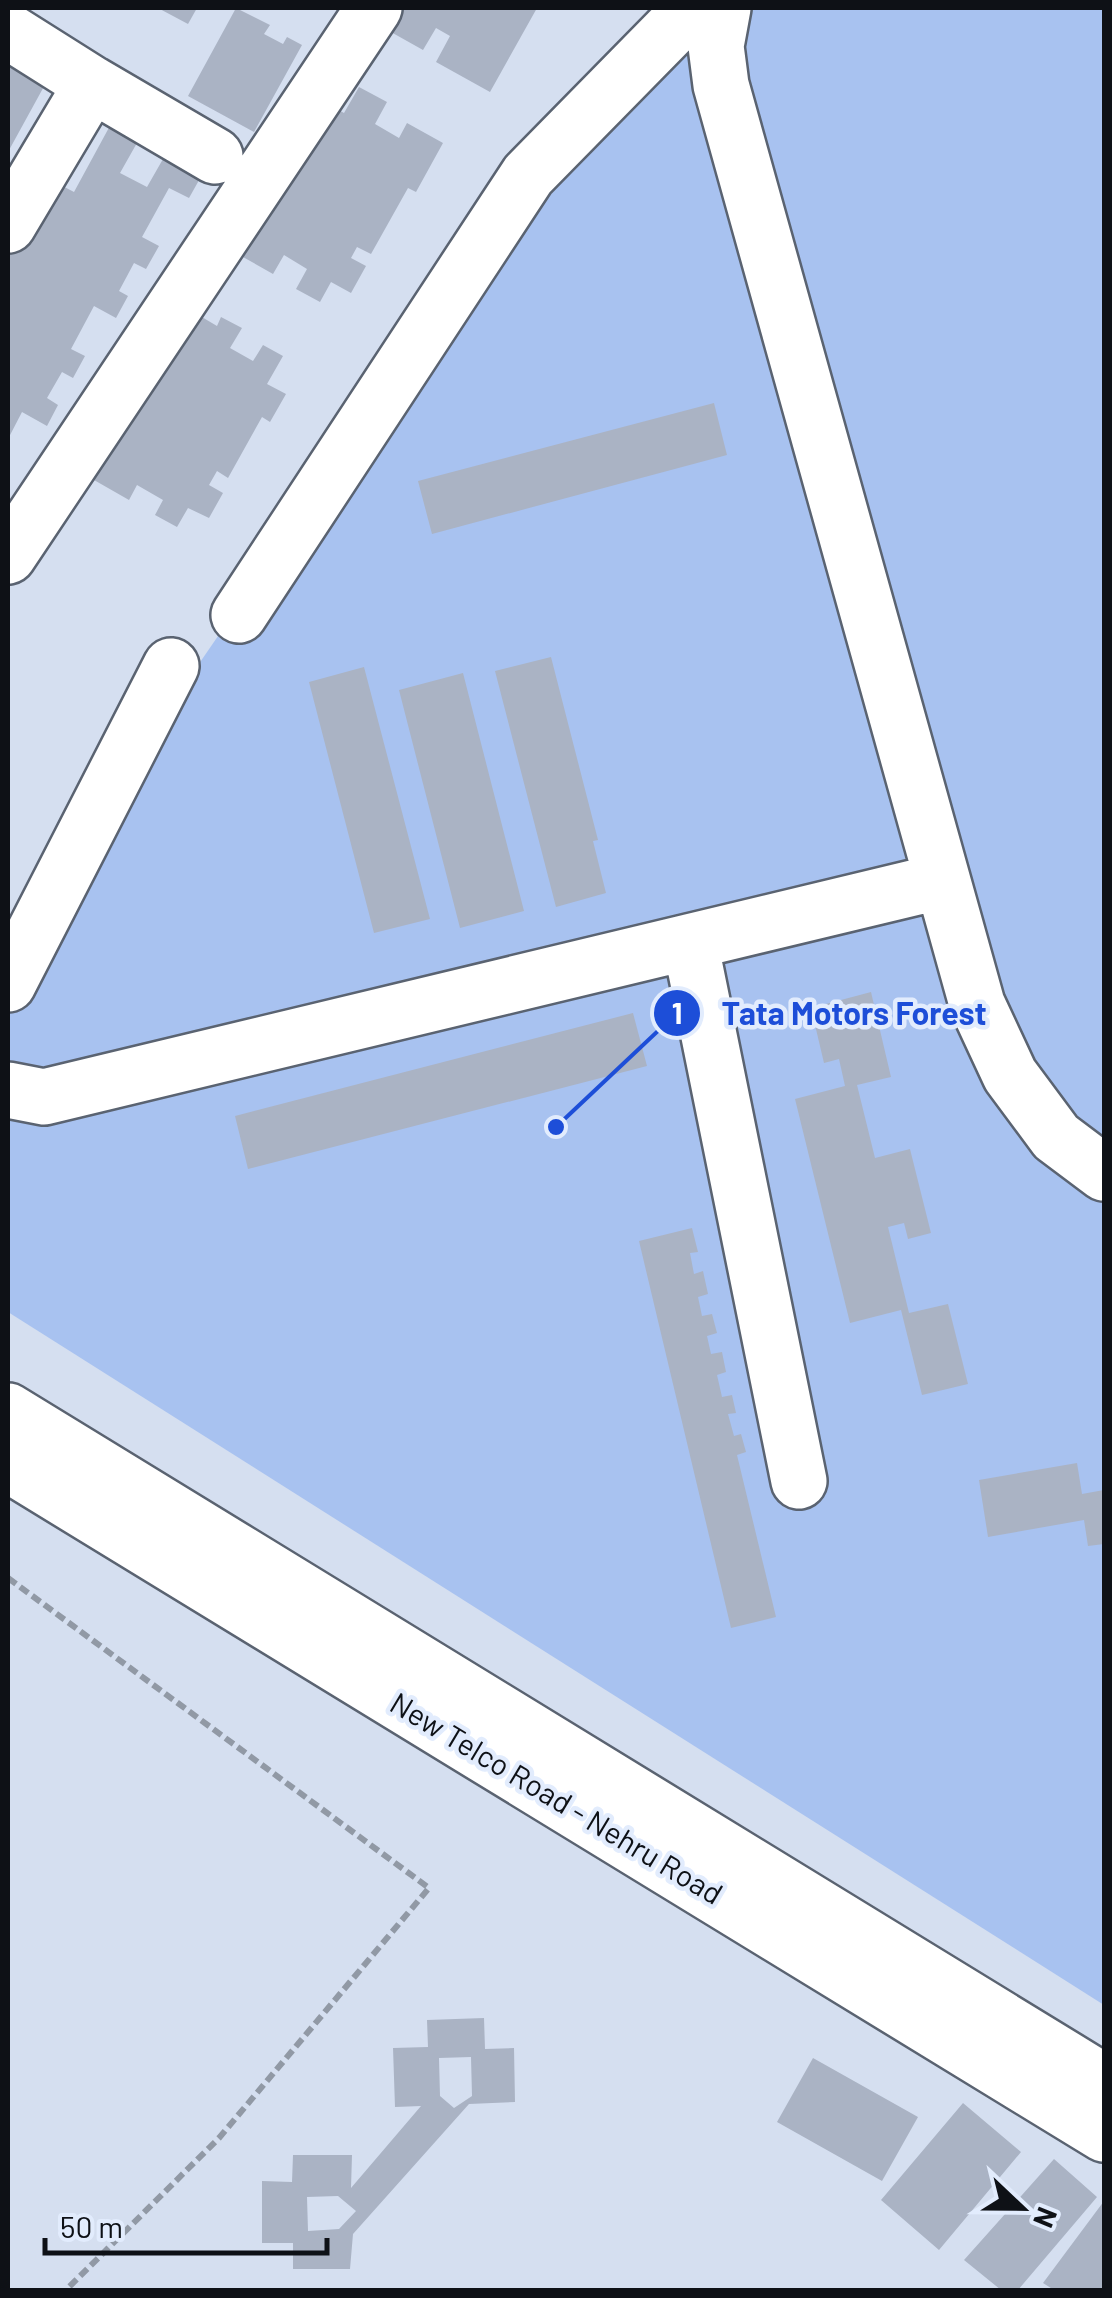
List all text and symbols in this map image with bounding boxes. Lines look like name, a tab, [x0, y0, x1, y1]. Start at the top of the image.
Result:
callout: Tata Motors Forest	[652, 982, 1007, 1044]
text: Tata Motors Forest	[721, 993, 987, 1031]
text: 1	[672, 994, 682, 1030]
street label: New Telco Road - Nehru Road	[384, 1684, 730, 1911]
north arrow	[972, 2158, 1072, 2258]
scale bar	[45, 2193, 328, 2255]
text: N	[1027, 2203, 1065, 2233]
text: 50 m	[60, 2208, 123, 2244]

